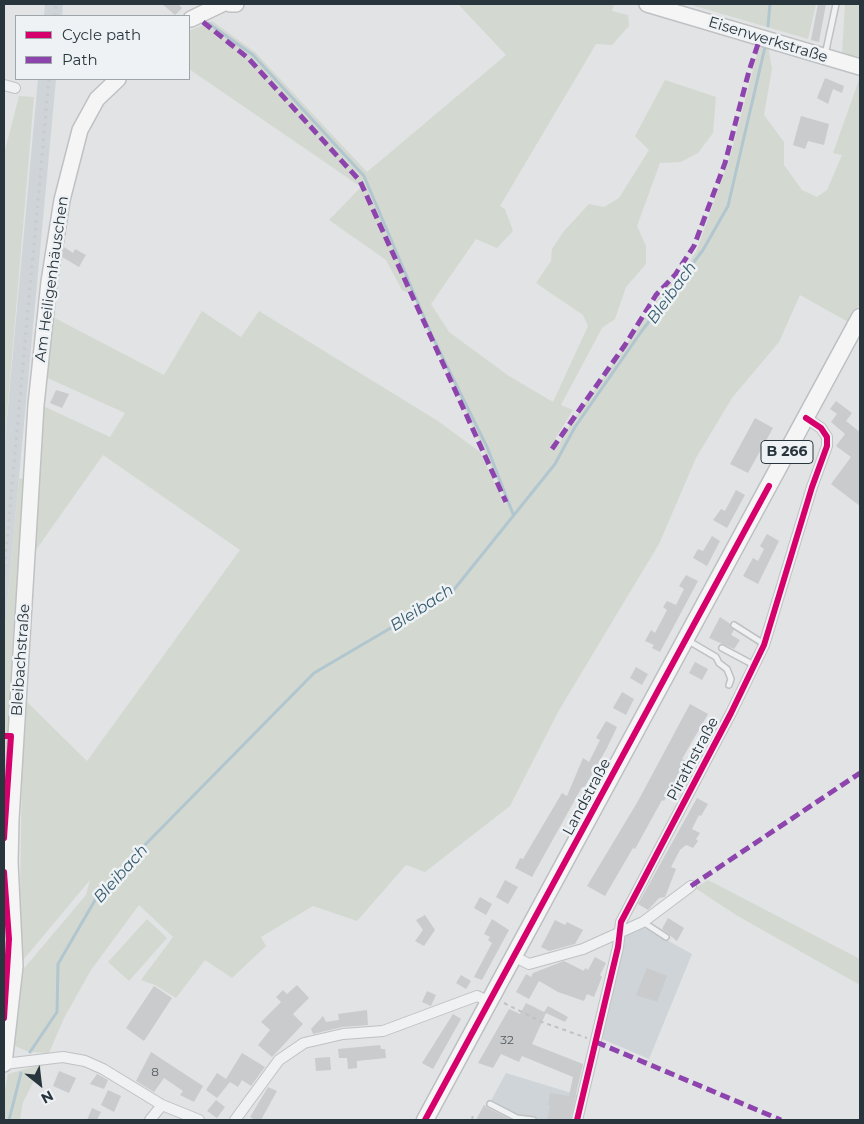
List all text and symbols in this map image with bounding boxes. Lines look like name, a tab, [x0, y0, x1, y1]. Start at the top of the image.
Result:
street label: Eisenwerkstraße	[706, 13, 830, 67]
legend	[15, 15, 190, 80]
text: Cycle path	[62, 25, 141, 44]
text: Path	[62, 50, 98, 69]
street label: Am Heiligenhäuschen	[31, 195, 73, 363]
water label: Bleibach	[643, 258, 701, 328]
road number: B 266	[761, 441, 813, 464]
water label: Bleibach	[387, 580, 457, 636]
street label: Bleibachstraße	[8, 603, 34, 717]
street label: Pirathstraße	[663, 714, 723, 804]
street label: Landstraße	[559, 755, 615, 839]
water label: Bleibach	[90, 841, 152, 907]
house number: 32	[500, 1033, 514, 1047]
north arrow	[15, 1059, 65, 1109]
house number: 8	[151, 1065, 159, 1079]
text: N	[38, 1087, 57, 1108]

